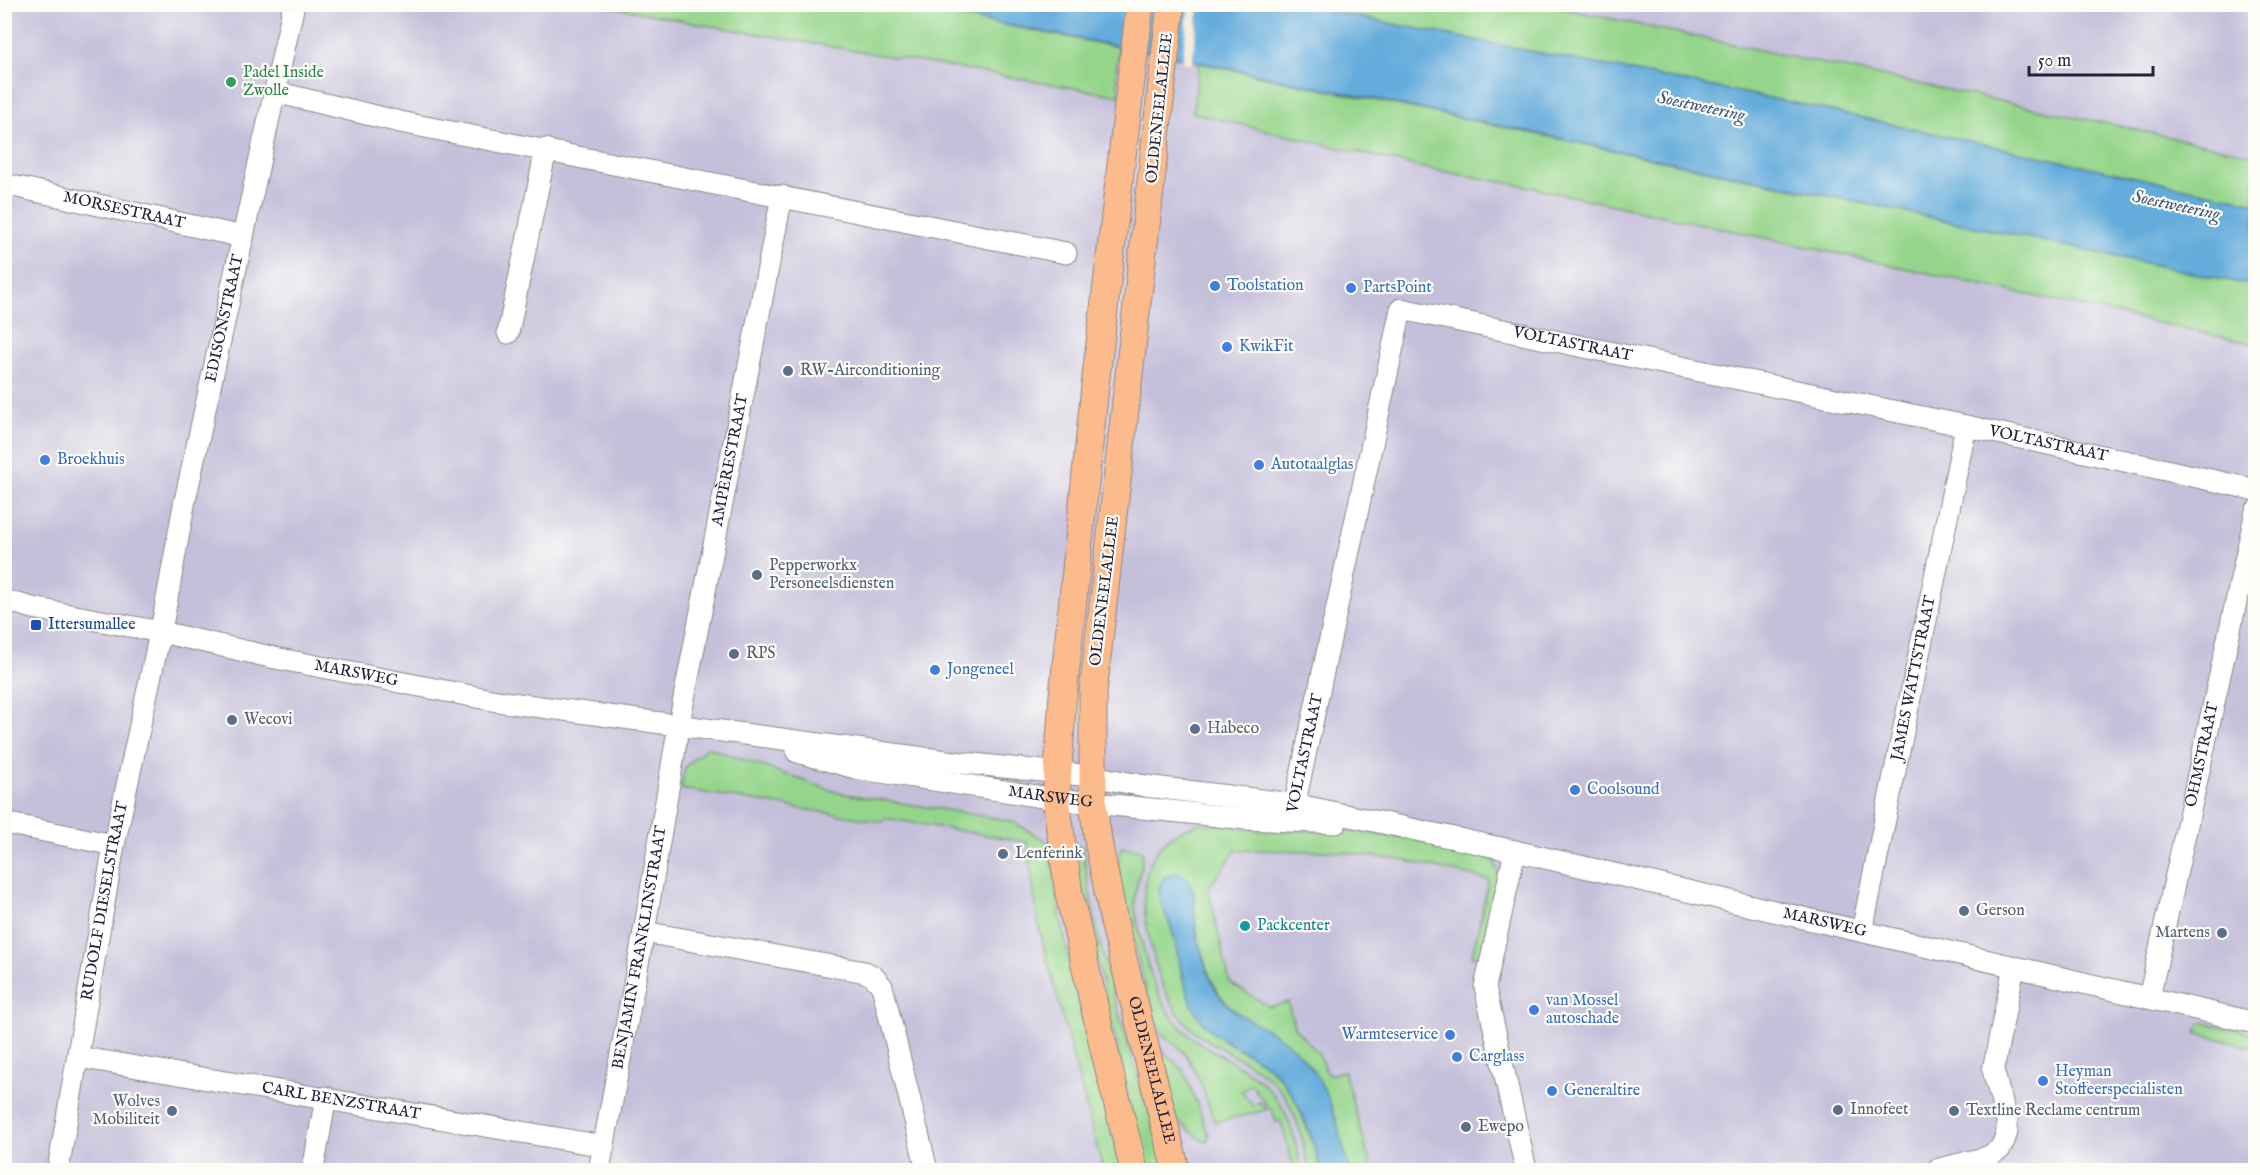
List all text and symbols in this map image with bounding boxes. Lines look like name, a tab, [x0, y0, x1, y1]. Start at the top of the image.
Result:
street label: OLDENEELALLEE	[1142, 32, 1178, 184]
scale bar	[2029, 39, 2154, 77]
text: 50 m	[2038, 50, 2071, 73]
place label: Padel Inside Zwolle	[243, 63, 324, 101]
marker: Padel Inside Zwolle	[224, 75, 238, 89]
water label: Soestwetering	[1655, 86, 1748, 128]
water label: Soestwetering	[2130, 185, 2223, 227]
street label: MORSESTRAAT	[61, 187, 187, 234]
street label: EDISONSTRAAT	[201, 252, 249, 384]
place label: Toolstation	[1227, 276, 1304, 296]
place label: PartsPoint	[1363, 278, 1432, 298]
marker: Toolstation	[1208, 279, 1222, 293]
marker: PartsPoint	[1344, 281, 1358, 295]
street label: VOLTASTRAAT	[1510, 322, 1634, 367]
place label: KwikFit	[1239, 337, 1294, 357]
marker: KwikFit	[1220, 340, 1234, 354]
place label: RW-Airconditioning	[800, 361, 940, 381]
marker: RW-Airconditioning	[781, 364, 795, 378]
street label: AMPÈRESTRAAT	[708, 392, 753, 529]
street label: VOLTASTRAAT	[1986, 421, 2110, 467]
place label: Broekhuis	[57, 450, 125, 470]
marker: Broekhuis	[38, 453, 52, 467]
place label: Autotaalglas	[1270, 455, 1354, 475]
marker: Autotaalglas	[1252, 458, 1266, 472]
street label: OLDENEELALLEE	[1086, 515, 1124, 667]
place label: Pepperworkx Personeelsdiensten	[769, 556, 895, 594]
marker: Pepperworkx Personeelsdiensten	[750, 568, 764, 582]
street label: JAMES WATTSTRAAT	[1887, 594, 1941, 765]
place label: Ittersumallee	[48, 615, 136, 635]
marker: Ittersumallee	[29, 618, 43, 632]
place label: RPS	[746, 644, 776, 664]
marker: RPS	[727, 647, 741, 661]
street label: MARSWEG	[313, 656, 400, 692]
place label: Jongeneel	[945, 660, 1014, 680]
marker: Jongeneel	[928, 663, 942, 677]
street label: VOLTASTRAAT	[1283, 692, 1328, 816]
street label: OHMSTRAAT	[2181, 700, 2224, 809]
place label: Wecovi	[244, 710, 293, 730]
marker: Wecovi	[225, 713, 239, 727]
place label: Habeco	[1207, 719, 1259, 739]
marker: Habeco	[1188, 722, 1202, 736]
place label: Coolsound	[1587, 780, 1660, 800]
street label: MARSWEG	[1007, 782, 1094, 813]
marker: Coolsound	[1568, 783, 1582, 797]
street label: RUDOLF DIESELSTRAAT	[77, 799, 133, 1002]
street label: BENJAMIN FRANKLINSTRAAT	[608, 824, 672, 1071]
place label: Lenferink	[1015, 844, 1083, 864]
marker: Lenferink	[996, 847, 1010, 861]
place label: Gerson	[1976, 901, 2025, 921]
street label: MARSWEG	[1781, 904, 1869, 942]
marker: Gerson	[1957, 904, 1971, 918]
place label: Packcenter	[1257, 916, 1330, 936]
marker: Packcenter	[1238, 919, 1252, 933]
place label: Martens	[2155, 923, 2210, 943]
marker: Martens	[2215, 926, 2229, 940]
place label: van Mossel autoschade	[1546, 991, 1619, 1029]
street label: OLDENEELALLEE	[1123, 994, 1179, 1146]
marker: van Mossel autoschade	[1527, 1003, 1541, 1017]
place label: Warmteservice	[1341, 1025, 1438, 1045]
marker: Warmteservice	[1443, 1028, 1457, 1042]
place label: Carglass	[1469, 1047, 1525, 1067]
marker: Carglass	[1450, 1050, 1464, 1064]
place label: Heyman Stoffeerspecialisten	[2055, 1062, 2183, 1100]
marker: Heyman Stoffeerspecialisten	[2036, 1074, 2050, 1088]
street label: CARL BENZSTRAAT	[260, 1078, 423, 1125]
place label: Generaltire	[1564, 1081, 1640, 1101]
marker: Generaltire	[1545, 1084, 1559, 1098]
place label: Wolves Mobiliteit	[93, 1092, 161, 1130]
place label: Innofeet	[1850, 1100, 1909, 1120]
place label: Textline Reclame centrum	[1966, 1101, 2140, 1121]
marker: Innofeet	[1831, 1103, 1845, 1117]
marker: Wolves Mobiliteit	[165, 1104, 179, 1118]
marker: Textline Reclame centrum	[1947, 1104, 1961, 1118]
place label: Ewepo	[1478, 1117, 1524, 1137]
marker: Ewepo	[1459, 1120, 1473, 1134]

